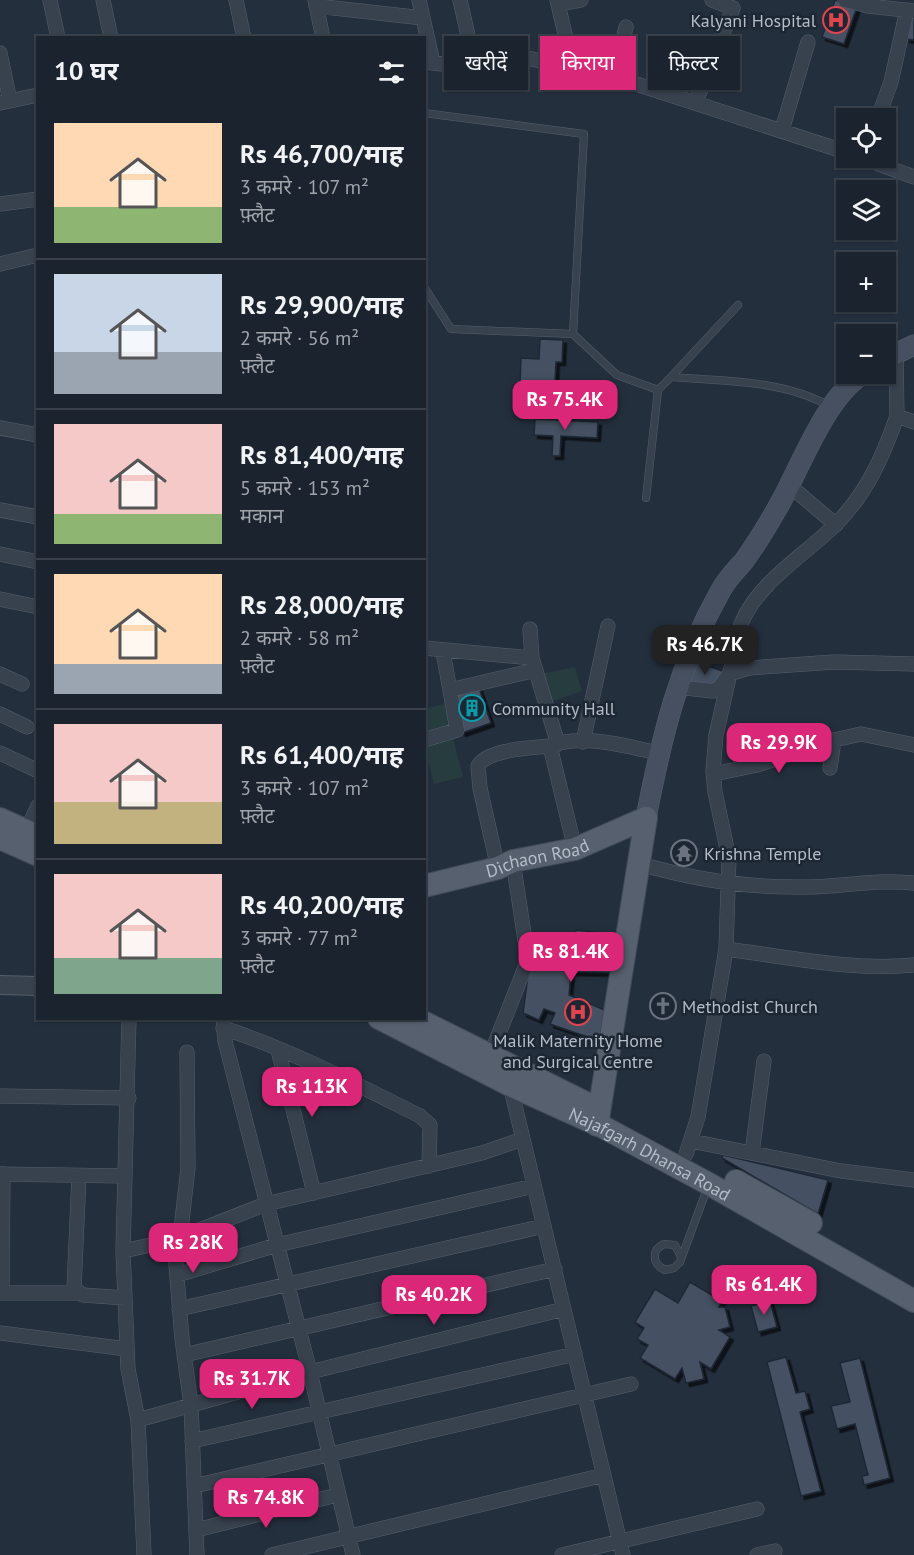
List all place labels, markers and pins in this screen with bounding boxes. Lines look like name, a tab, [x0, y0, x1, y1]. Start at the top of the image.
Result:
hospital icon: Kalyani Hospital	[821, 5, 851, 35]
place label: Kalyani Hospital	[690, 9, 817, 32]
pin: Rs 75.4K	[503, 380, 627, 431]
pin: Rs 46.7K	[643, 625, 767, 676]
building icon: Community Hall	[457, 693, 487, 723]
place label: Community Hall	[492, 697, 616, 720]
pin: Rs 29.9K	[717, 723, 841, 774]
temple icon: Krishna Temple	[669, 838, 699, 868]
place label: Krishna Temple	[704, 842, 821, 865]
pin: Rs 81.4K	[509, 932, 633, 983]
church icon: Methodist Church	[648, 991, 678, 1021]
place label: Methodist Church	[682, 995, 818, 1018]
hospital icon: Malik Maternity Home and Surgical Centre	[563, 997, 593, 1027]
place label: Malik Maternity Home and Surgical Centre	[493, 1029, 663, 1073]
pin: Rs 113K	[257, 1067, 367, 1118]
pin: Rs 28K	[144, 1223, 242, 1274]
pin: Rs 61.4K	[702, 1265, 826, 1316]
pin: Rs 40.2K	[372, 1275, 496, 1326]
pin: Rs 31.7K	[190, 1359, 314, 1410]
pin: Rs 74.8K	[204, 1478, 328, 1529]

